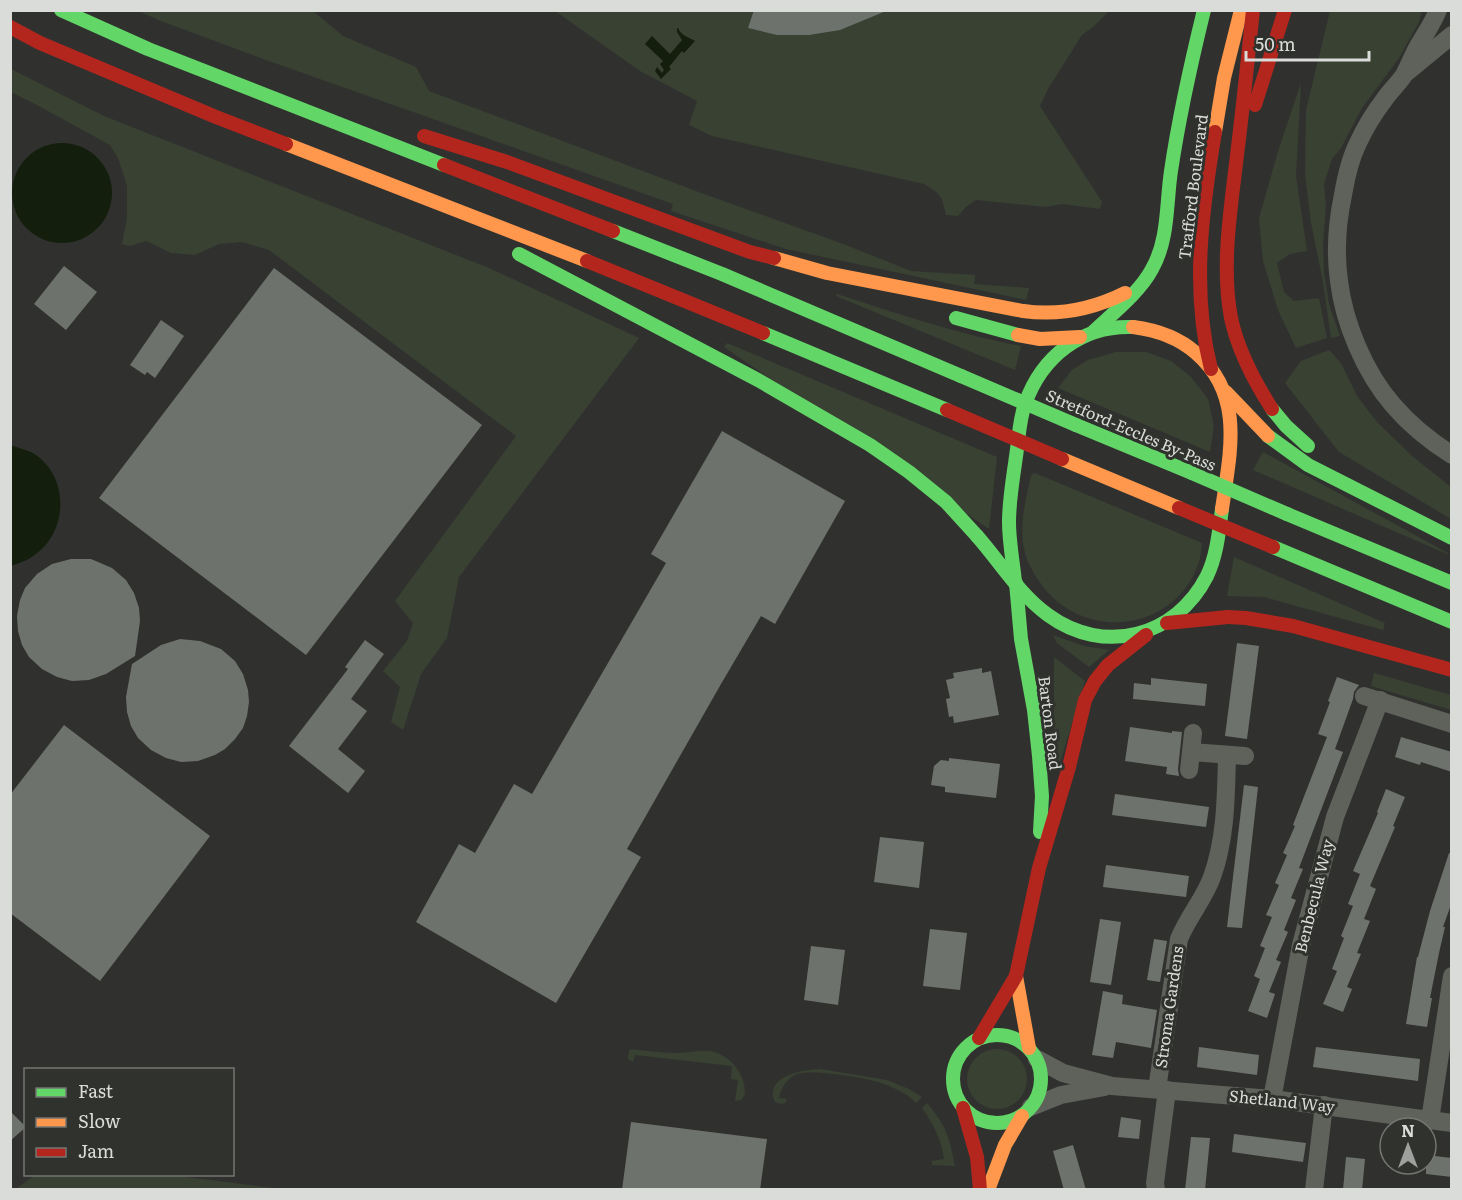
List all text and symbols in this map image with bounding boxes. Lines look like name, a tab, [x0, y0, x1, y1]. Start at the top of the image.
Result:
scale bar	[1246, 24, 1369, 62]
text: 50 m	[1255, 30, 1296, 57]
street label: Trafford Boulevard	[1171, 112, 1213, 261]
street label: Stretford-Eccles By-Pass	[1043, 382, 1220, 476]
street label: Barton Road	[1033, 674, 1069, 772]
street label: Benbecula Way	[1287, 836, 1339, 955]
street label: Stroma Gardens	[1148, 944, 1188, 1069]
legend	[24, 1068, 234, 1176]
text: Fast	[78, 1077, 114, 1104]
street label: Shetland Way	[1228, 1083, 1337, 1118]
text: Slow	[78, 1107, 121, 1134]
north arrow	[1378, 1116, 1438, 1176]
text: N	[1401, 1118, 1415, 1142]
text: Jam	[78, 1137, 114, 1164]

